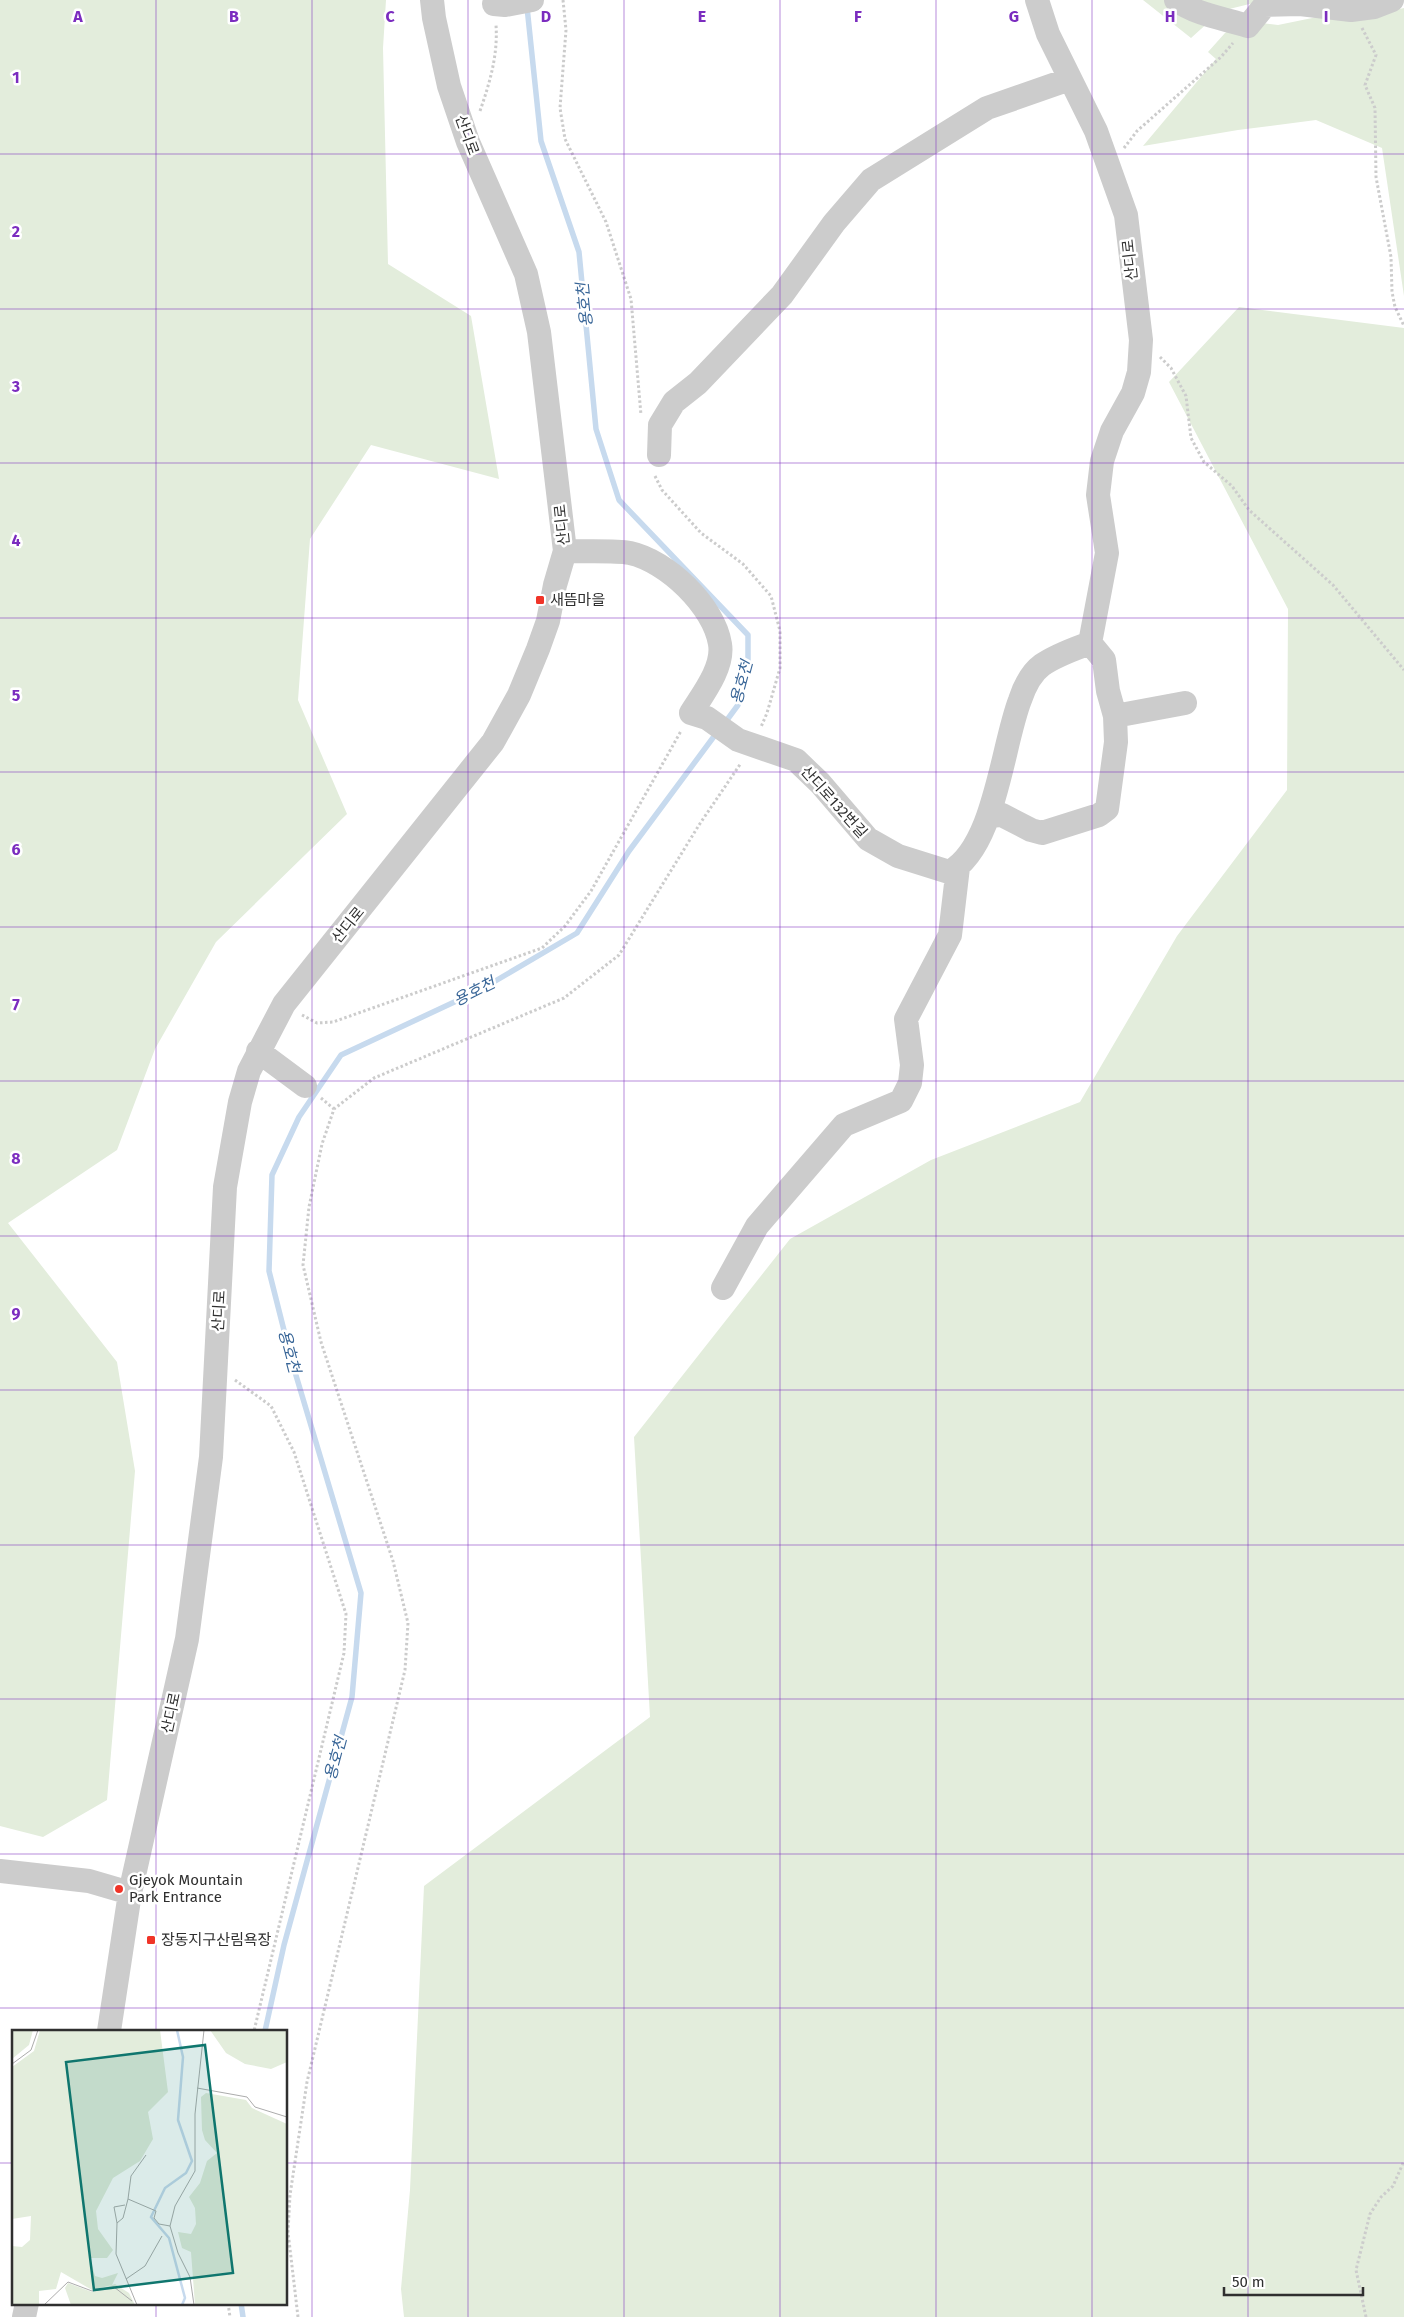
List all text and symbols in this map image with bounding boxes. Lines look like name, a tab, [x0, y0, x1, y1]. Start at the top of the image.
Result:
text: A	[72, 7, 83, 26]
text: B	[229, 7, 239, 26]
text: C	[385, 7, 395, 26]
text: D	[541, 7, 551, 26]
text: E	[698, 7, 706, 26]
text: F	[854, 7, 862, 26]
text: G	[1009, 7, 1019, 26]
text: H	[1165, 7, 1175, 26]
text: I	[1324, 7, 1328, 26]
text: 1	[12, 68, 20, 87]
street label: 산디로	[451, 112, 483, 158]
text: 2	[12, 222, 20, 241]
street label: 산디로	[1119, 238, 1141, 282]
water label: 용호천	[573, 280, 596, 328]
text: 3	[11, 377, 20, 396]
street label: 산디로	[551, 503, 573, 547]
text: 4	[11, 531, 21, 550]
place label: 새뜸마을	[550, 591, 605, 609]
marker: 새뜸마을	[534, 594, 546, 606]
water label: 용호천	[727, 656, 757, 706]
text: 5	[12, 686, 21, 705]
street label: 산디로132번길	[797, 762, 871, 842]
text: 6	[11, 840, 21, 859]
street label: 산디로	[328, 903, 368, 947]
water label: 용호천	[450, 972, 500, 1010]
text: 7	[12, 995, 20, 1014]
text: 8	[11, 1149, 21, 1168]
street label: 산디로	[209, 1290, 229, 1332]
text: 9	[12, 1304, 21, 1323]
water label: 용호천	[275, 1327, 305, 1377]
street label: 산디로	[158, 1691, 184, 1735]
water label: 용호천	[321, 1732, 351, 1782]
place label: Gjeyok Mountain Park Entrance	[129, 1871, 243, 1906]
marker: Gjeyok Mountain Park Entrance	[113, 1883, 125, 1895]
place label: 장동지구산림욕장	[161, 1931, 272, 1949]
marker: 장동지구산림욕장	[145, 1934, 157, 1946]
inset map	[12, 2030, 288, 2304]
scale bar	[1224, 2264, 1363, 2296]
text: 50 m	[1232, 2273, 1265, 2291]

